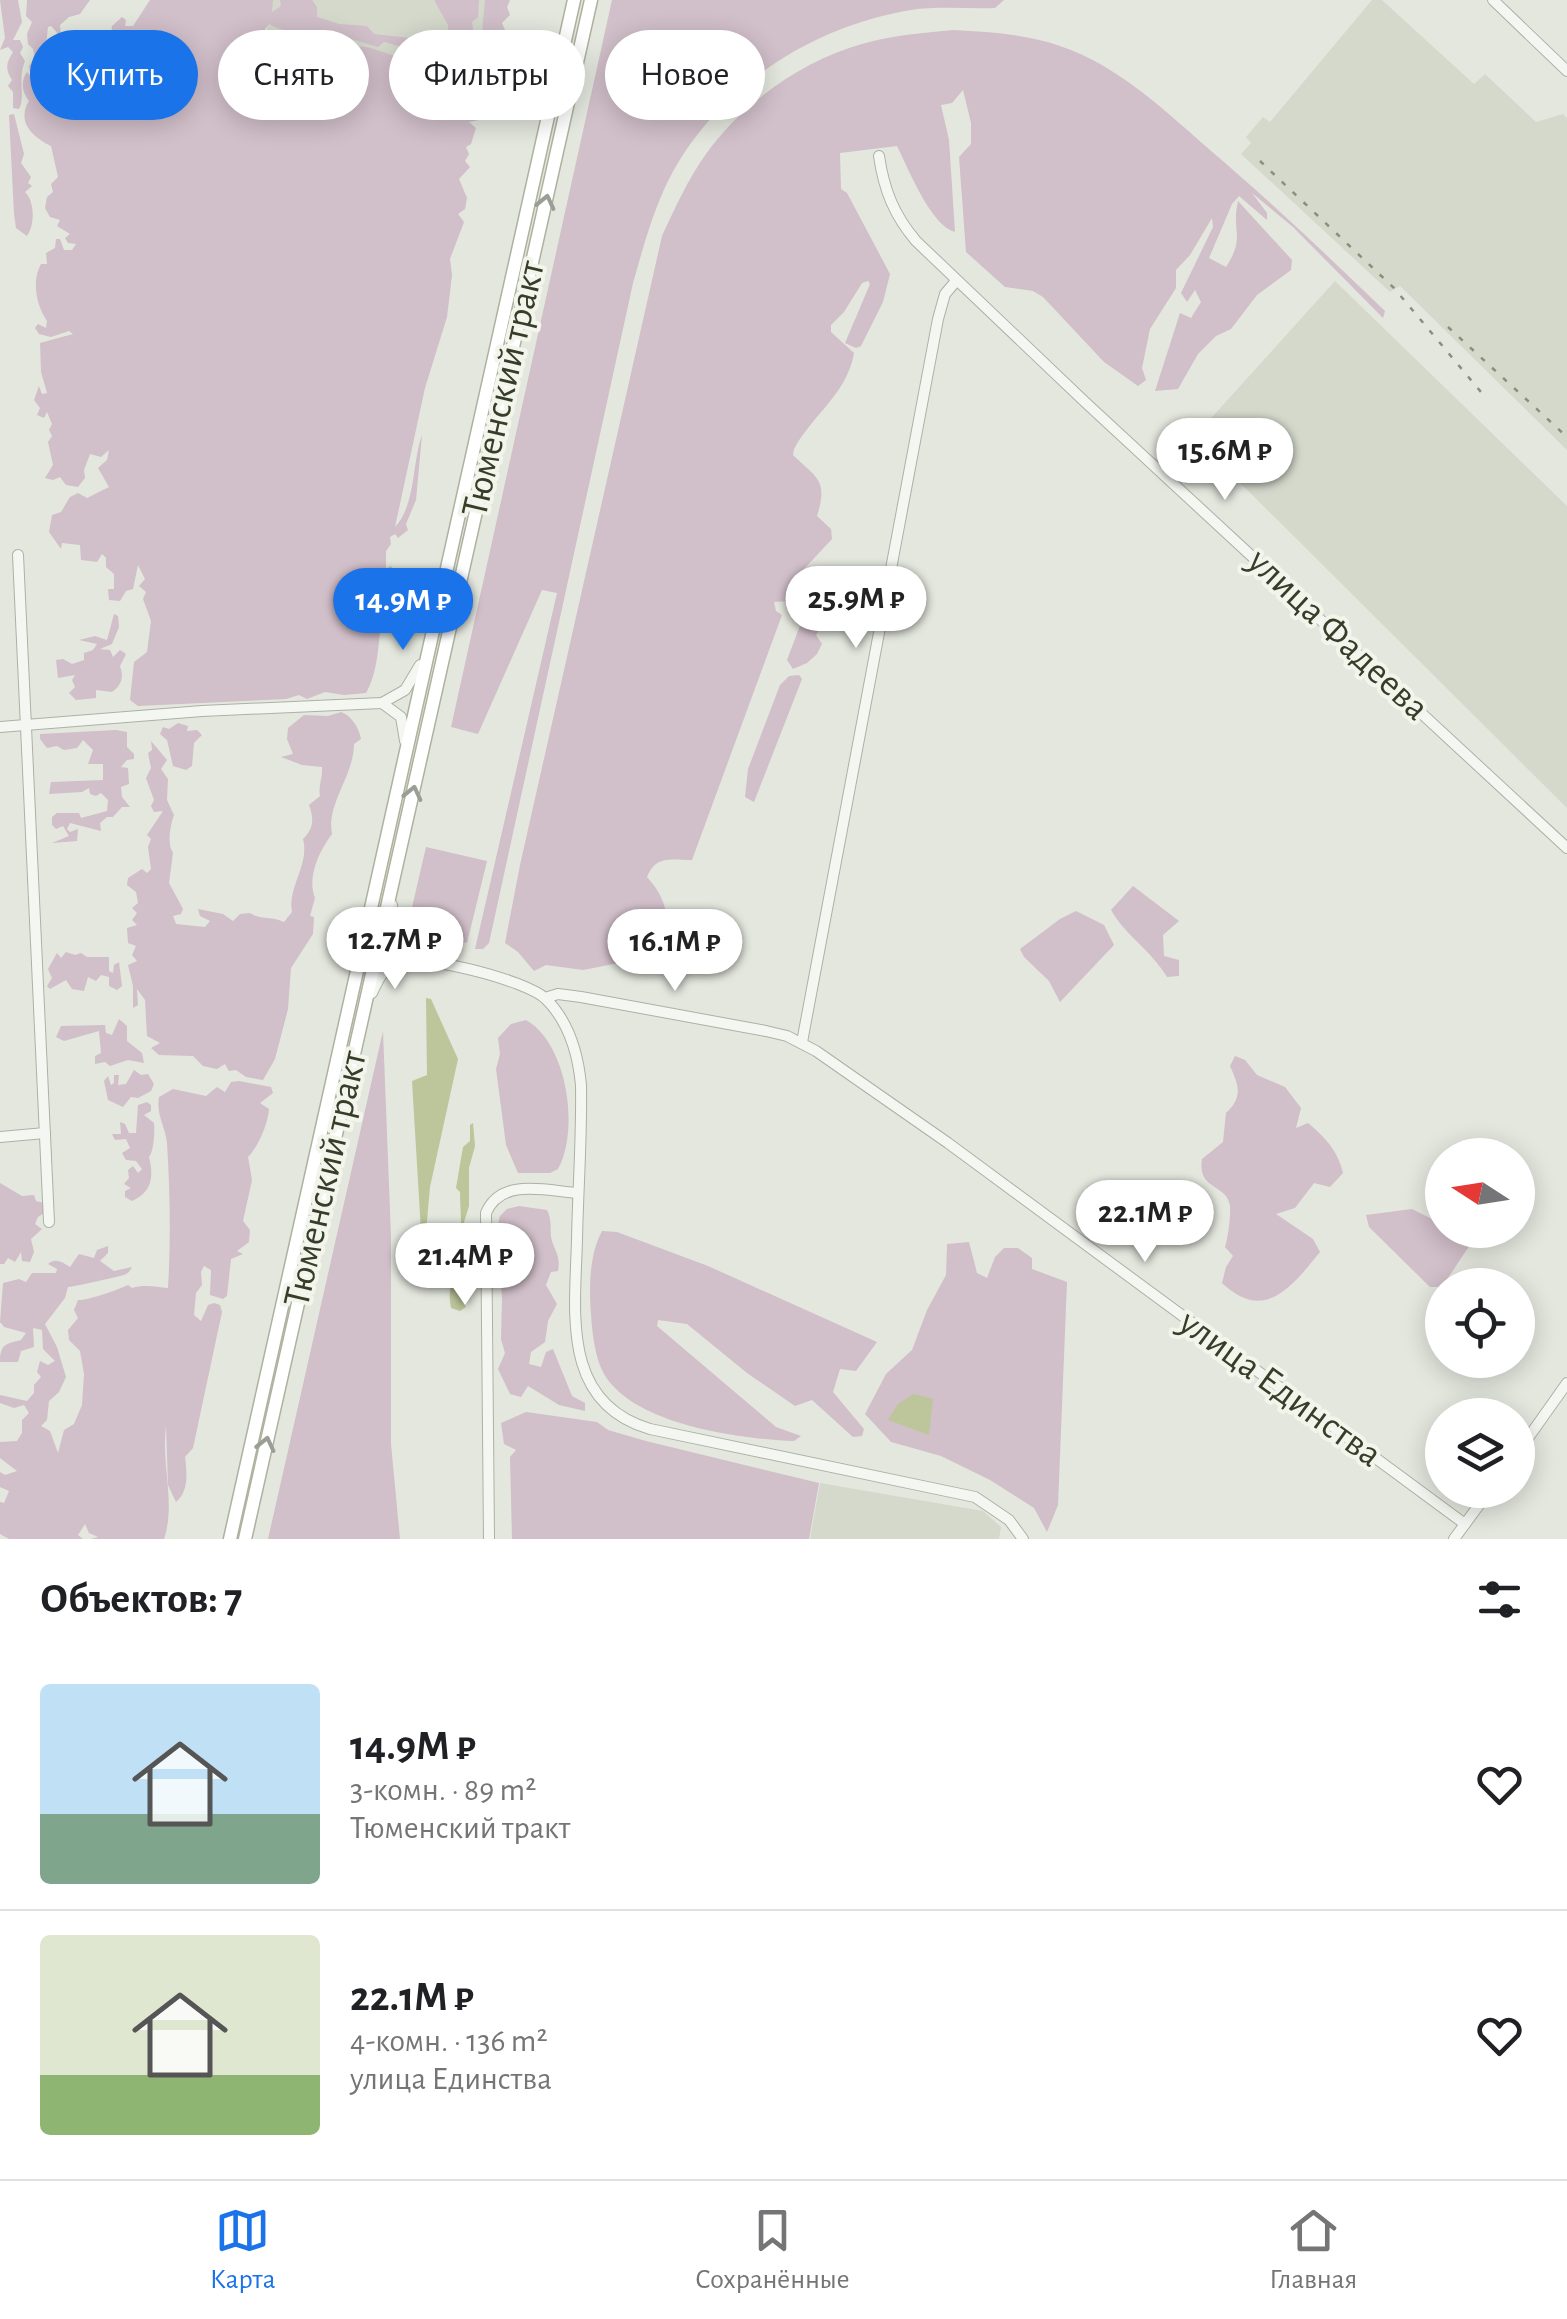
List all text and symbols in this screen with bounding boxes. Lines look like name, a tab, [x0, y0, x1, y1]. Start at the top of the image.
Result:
chip: Купить	[30, 30, 198, 120]
chip: Снять	[218, 30, 369, 120]
chip: Фильтры	[389, 30, 585, 120]
chip: Новое	[605, 30, 765, 120]
one-way arrow	[534, 194, 555, 211]
street label: Тюменский тракт	[456, 257, 552, 521]
pin: 15.6M ₽	[1133, 418, 1317, 503]
text: 15.6M ₽	[1178, 434, 1272, 466]
street label: улица Фадеева	[1240, 541, 1436, 728]
pin: 25.9M ₽	[764, 566, 948, 651]
pin: 14.9M ₽	[311, 568, 495, 653]
text: 25.9M ₽	[808, 582, 905, 614]
text: 14.9M ₽	[355, 584, 451, 616]
one-way arrow	[401, 785, 422, 802]
pin: 12.7M ₽	[303, 907, 487, 992]
pin: 16.1M ₽	[583, 909, 767, 994]
text: 12.7M ₽	[348, 923, 442, 955]
text: 16.1M ₽	[629, 925, 721, 957]
street label: Тюменский тракт	[278, 1047, 374, 1311]
north arrow	[1425, 1138, 1535, 1248]
map controls	[1425, 1138, 1535, 1508]
pin: 22.1M ₽	[1053, 1180, 1237, 1265]
text: 22.1M ₽	[1098, 1196, 1192, 1228]
pin: 21.4M ₽	[373, 1223, 557, 1308]
text: 21.4M ₽	[417, 1239, 513, 1271]
button: locate	[1425, 1268, 1535, 1378]
street label: улица Единства	[1171, 1303, 1388, 1475]
button: layers	[1425, 1398, 1535, 1508]
one-way arrow	[254, 1436, 275, 1453]
icon: filters	[1472, 1572, 1527, 1627]
text: Объектов: 7	[40, 1578, 242, 1620]
icon: home	[120, 1724, 240, 1844]
text: 14.9M ₽	[350, 1725, 476, 1767]
icon: heart	[1472, 1757, 1527, 1812]
text: 3-комн. · 89 m²	[350, 1774, 536, 1806]
text: Тюменский тракт	[350, 1812, 570, 1844]
icon: home	[120, 1975, 240, 2095]
text: 22.1M ₽	[350, 1976, 474, 2018]
icon: heart	[1472, 2008, 1527, 2063]
text: 4-комн. · 136 m²	[350, 2025, 548, 2057]
text: улица Единства	[350, 2063, 552, 2095]
tab: Карта	[210, 2203, 275, 2297]
tab: Сохранённые	[695, 2203, 850, 2297]
tab: Главная	[1269, 2203, 1357, 2297]

